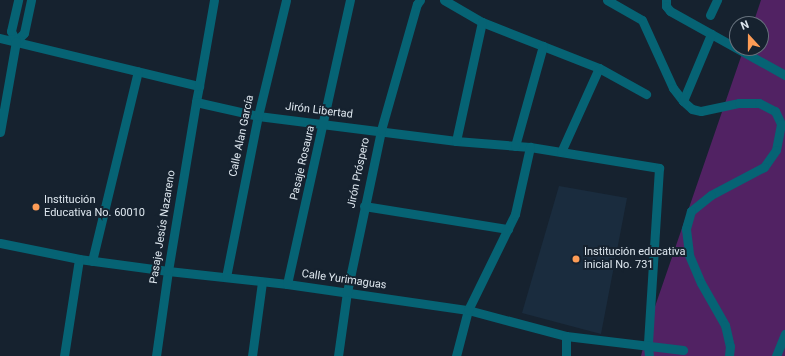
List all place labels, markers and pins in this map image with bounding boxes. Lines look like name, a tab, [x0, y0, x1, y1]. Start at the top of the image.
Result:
place label: Institución Educativa No. 60010	[44, 194, 145, 220]
marker: Institución Educativa No. 60010	[31, 202, 41, 212]
place label: Institución educativa inicial No. 731	[584, 246, 686, 272]
marker: Institución educativa inicial No. 731	[571, 254, 581, 264]

